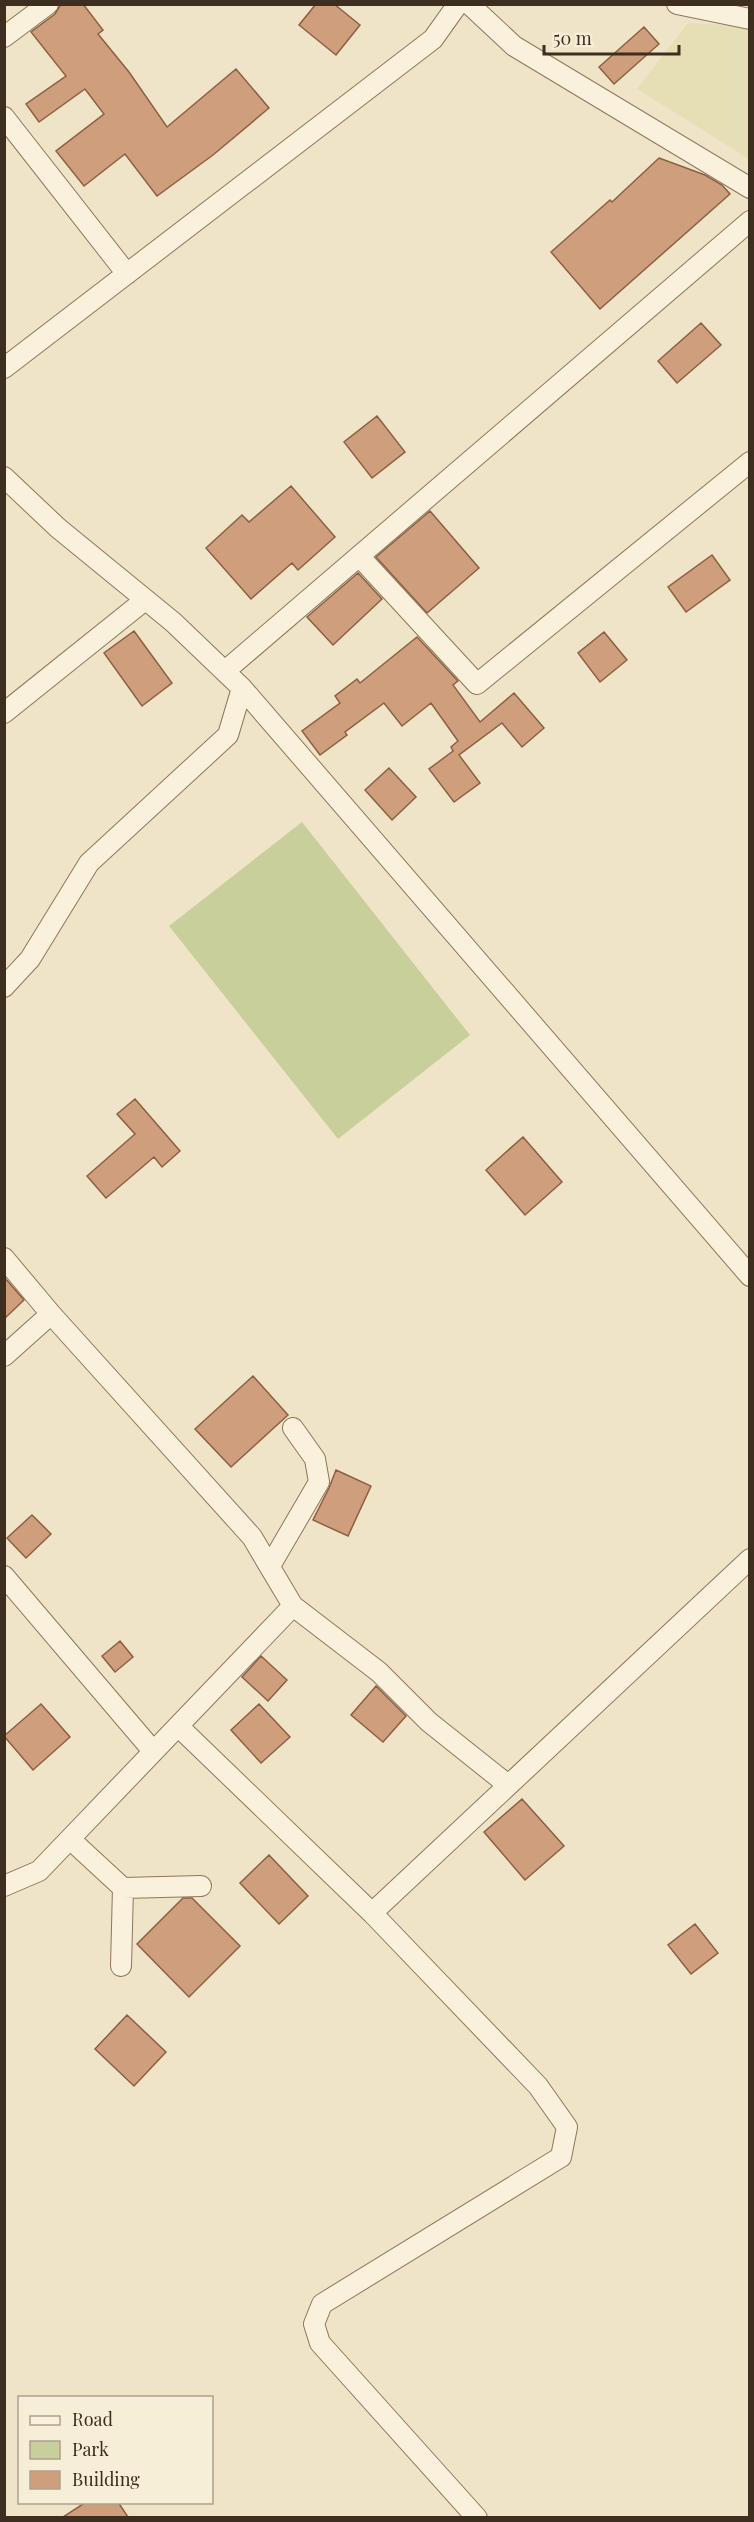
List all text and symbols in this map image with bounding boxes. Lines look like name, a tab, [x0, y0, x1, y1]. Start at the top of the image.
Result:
scale bar	[544, 18, 679, 56]
text: 50 m	[553, 26, 592, 50]
legend	[18, 2396, 213, 2504]
text: Road	[72, 2407, 113, 2431]
text: Park	[72, 2437, 109, 2461]
text: Building	[72, 2467, 140, 2491]

